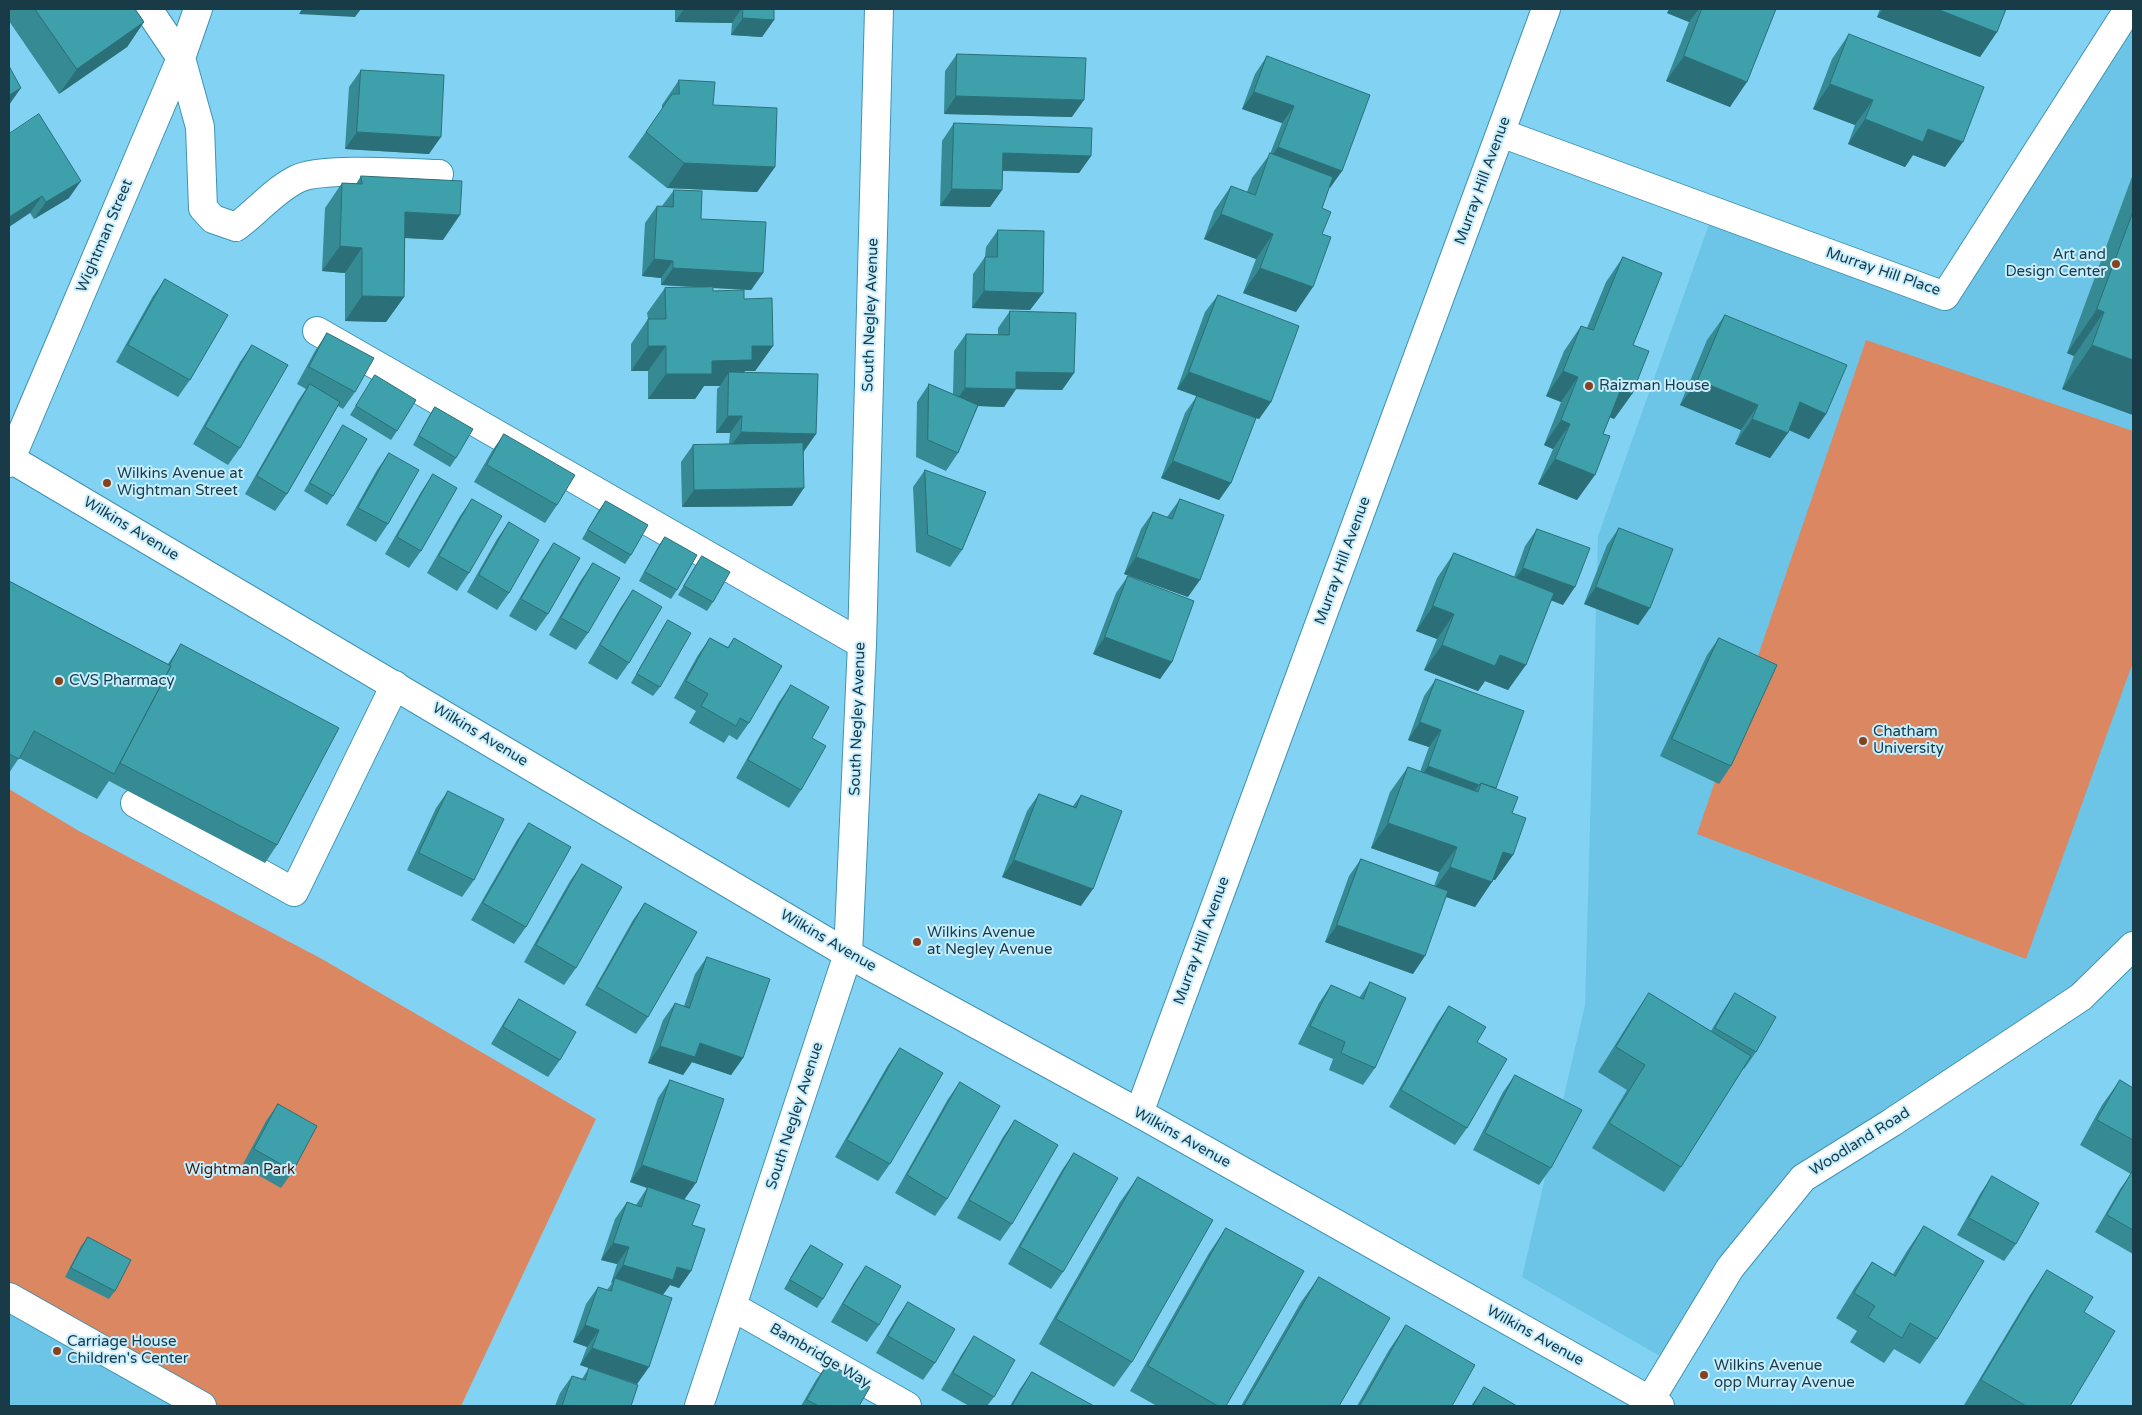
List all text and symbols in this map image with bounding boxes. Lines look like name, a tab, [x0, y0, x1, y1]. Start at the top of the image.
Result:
street label: Murray Hill Avenue	[1451, 114, 1515, 248]
street label: Wightman Street	[73, 177, 137, 295]
street label: South Negley Avenue	[859, 238, 883, 392]
street label: Murray Hill Place	[1823, 244, 1943, 300]
place label: Art and Design Center	[2006, 246, 2106, 281]
marker: Art and Design Center	[2110, 258, 2122, 270]
place label: Raizman House	[1599, 377, 1710, 395]
marker: Raizman House	[1583, 380, 1595, 392]
place label: Wilkins Avenue at Wightman Street	[117, 465, 243, 500]
marker: Wilkins Avenue at Wightman Street	[101, 477, 113, 489]
street label: Wilkins Avenue	[80, 493, 182, 565]
street label: Murray Hill Avenue	[1311, 494, 1375, 628]
street label: South Negley Avenue	[846, 642, 870, 796]
place label: CVS Pharmacy	[69, 672, 174, 690]
marker: CVS Pharmacy	[53, 675, 65, 687]
street label: Wilkins Avenue	[429, 699, 531, 771]
place label: Chatham University	[1873, 723, 1944, 758]
marker: Chatham University	[1857, 735, 1869, 747]
street label: Murray Hill Avenue	[1170, 874, 1234, 1008]
street label: Wilkins Avenue	[777, 906, 879, 976]
place label: Wilkins Avenue at Negley Avenue	[927, 924, 1052, 959]
marker: Wilkins Avenue at Negley Avenue	[911, 936, 923, 948]
street label: South Negley Avenue	[763, 1040, 827, 1192]
street label: Wilkins Avenue	[1130, 1104, 1234, 1172]
street label: Woodland Road	[1807, 1104, 1913, 1180]
park label: Wightman Park	[185, 1161, 295, 1179]
street label: Wilkins Avenue	[1483, 1302, 1587, 1370]
street label: Bambridge Way	[766, 1320, 874, 1392]
place label: Carriage House Children's Center	[67, 1333, 189, 1368]
marker: Carriage House Children's Center	[51, 1345, 63, 1357]
place label: Wilkins Avenue opp Murray Avenue	[1714, 1357, 1855, 1392]
marker: Wilkins Avenue opp Murray Avenue	[1698, 1369, 1710, 1381]

